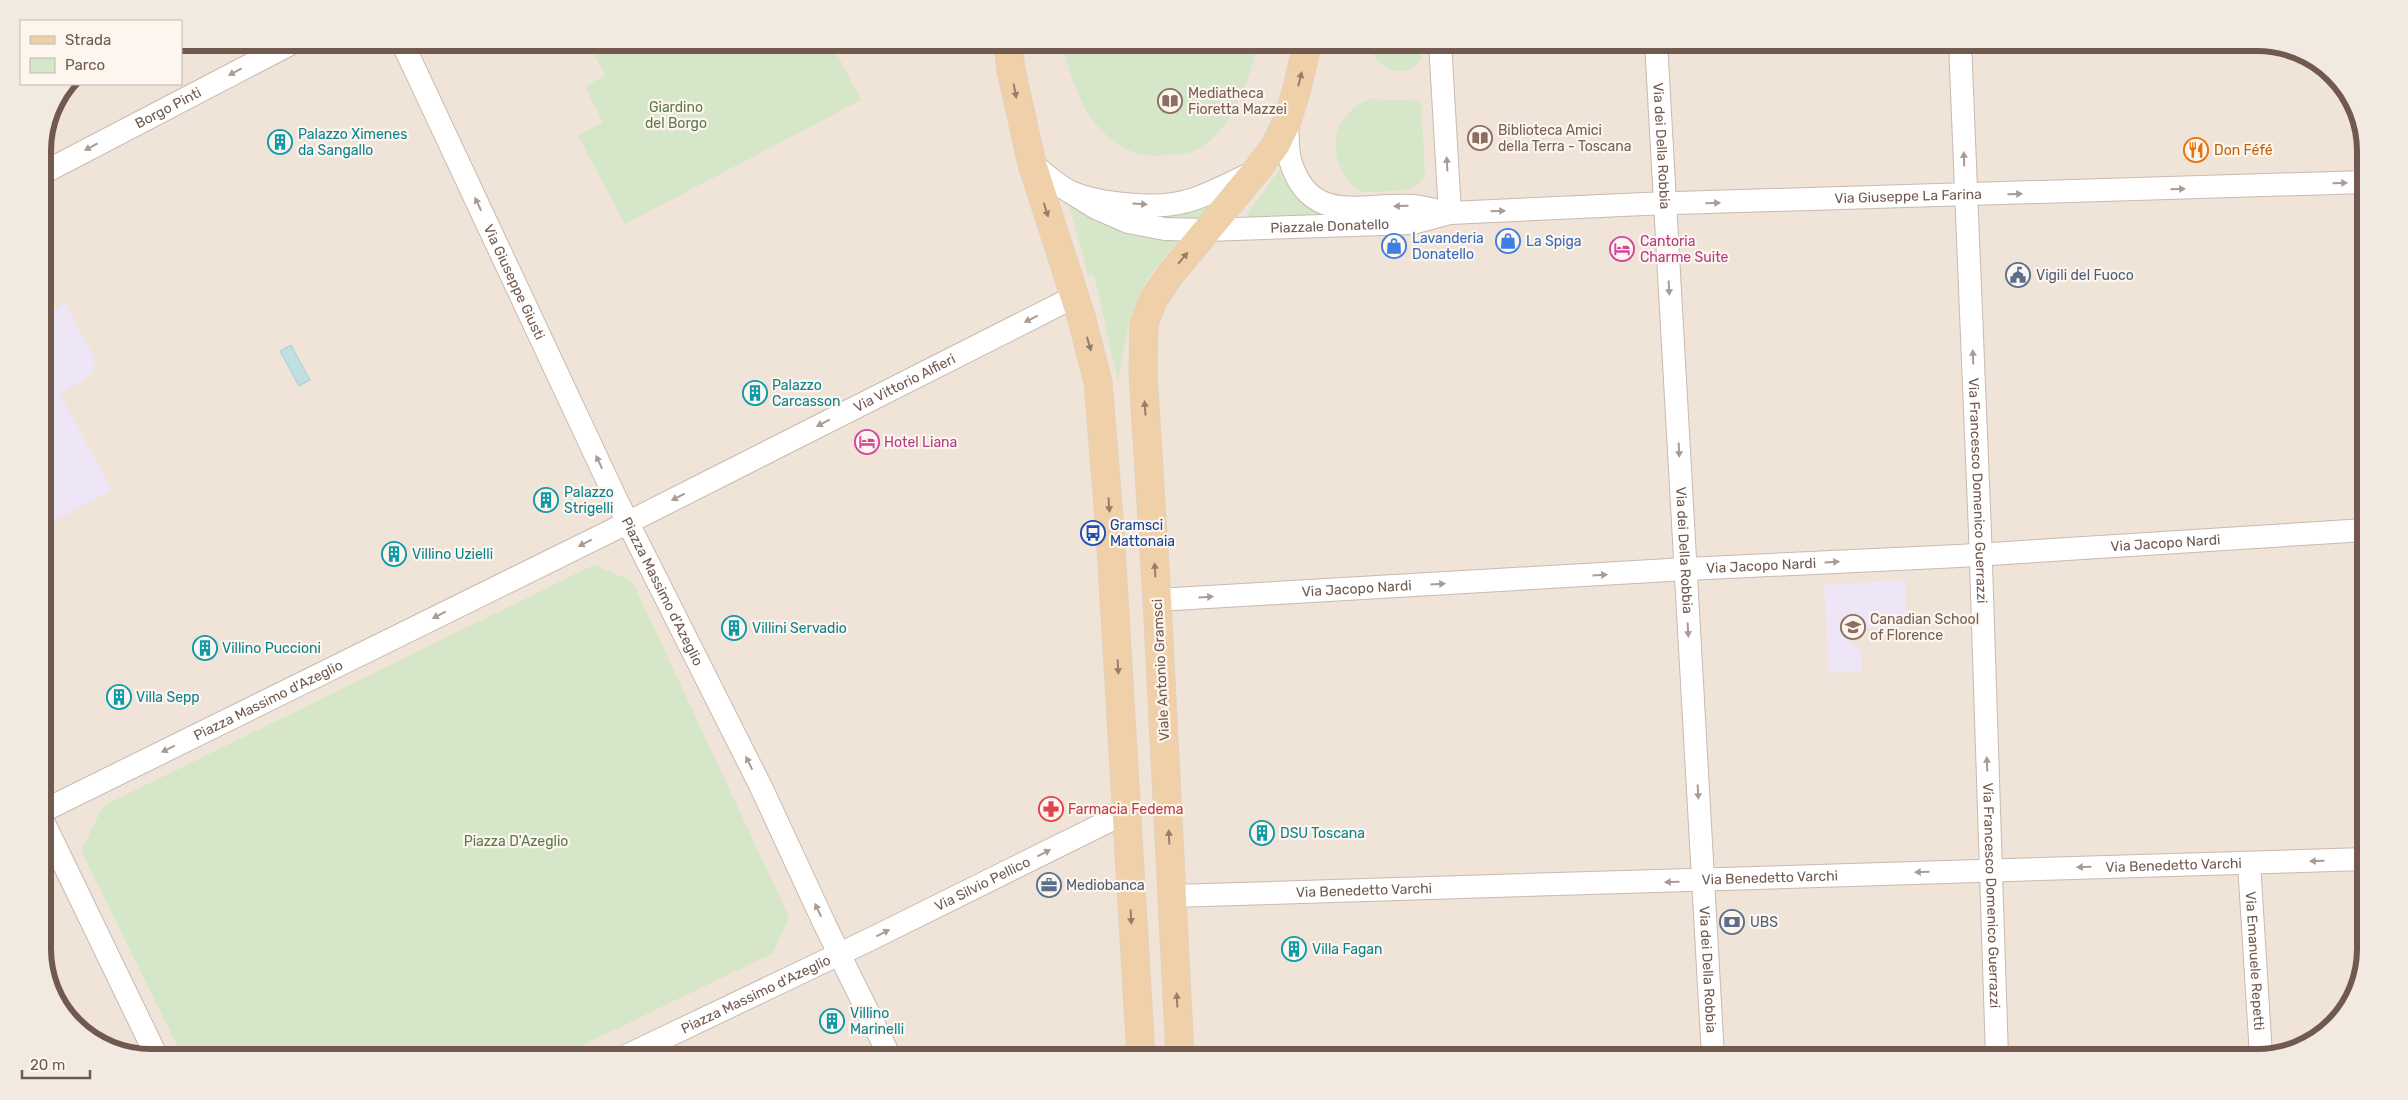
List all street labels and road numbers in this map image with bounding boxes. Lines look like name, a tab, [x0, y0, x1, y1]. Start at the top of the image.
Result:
street label: Via dei Della Robbia	[1650, 82, 1674, 210]
street label: Borgo Pinti	[132, 84, 204, 132]
street label: Via Giuseppe La Farina	[1834, 185, 1982, 207]
street label: Piazzale Donatello	[1270, 215, 1389, 236]
street label: Via Giuseppe Giusti	[480, 222, 549, 342]
street label: Via Vittorio Alfieri	[851, 350, 958, 416]
street label: Via Francesco Domenico Guerrazzi	[1965, 377, 1991, 604]
street label: Via dei Della Robbia	[1672, 486, 1697, 614]
street label: Piazza Massimo d'Azeglio	[618, 514, 707, 668]
street label: Via Jacopo Nardi	[2110, 531, 2221, 555]
street label: Via Jacopo Nardi	[1706, 554, 1816, 577]
street label: Via Jacopo Nardi	[1301, 577, 1412, 600]
street label: Viale Antonio Gramsci	[1149, 598, 1173, 742]
street label: Piazza Massimo d'Azeglio	[191, 656, 345, 744]
street label: Via Francesco Domenico Guerrazzi	[1980, 782, 2004, 1009]
street label: Via Silvio Pellico	[932, 853, 1033, 915]
street label: Via Benedetto Varchi	[2105, 854, 2242, 876]
street label: Via Benedetto Varchi	[1701, 867, 1838, 888]
street label: Via Benedetto Varchi	[1295, 879, 1432, 901]
street label: Via Emanuele Repetti	[2242, 891, 2268, 1031]
street label: Via dei Della Robbia	[1696, 906, 1720, 1033]
street label: Piazza Massimo d'Azeglio	[678, 951, 833, 1037]

